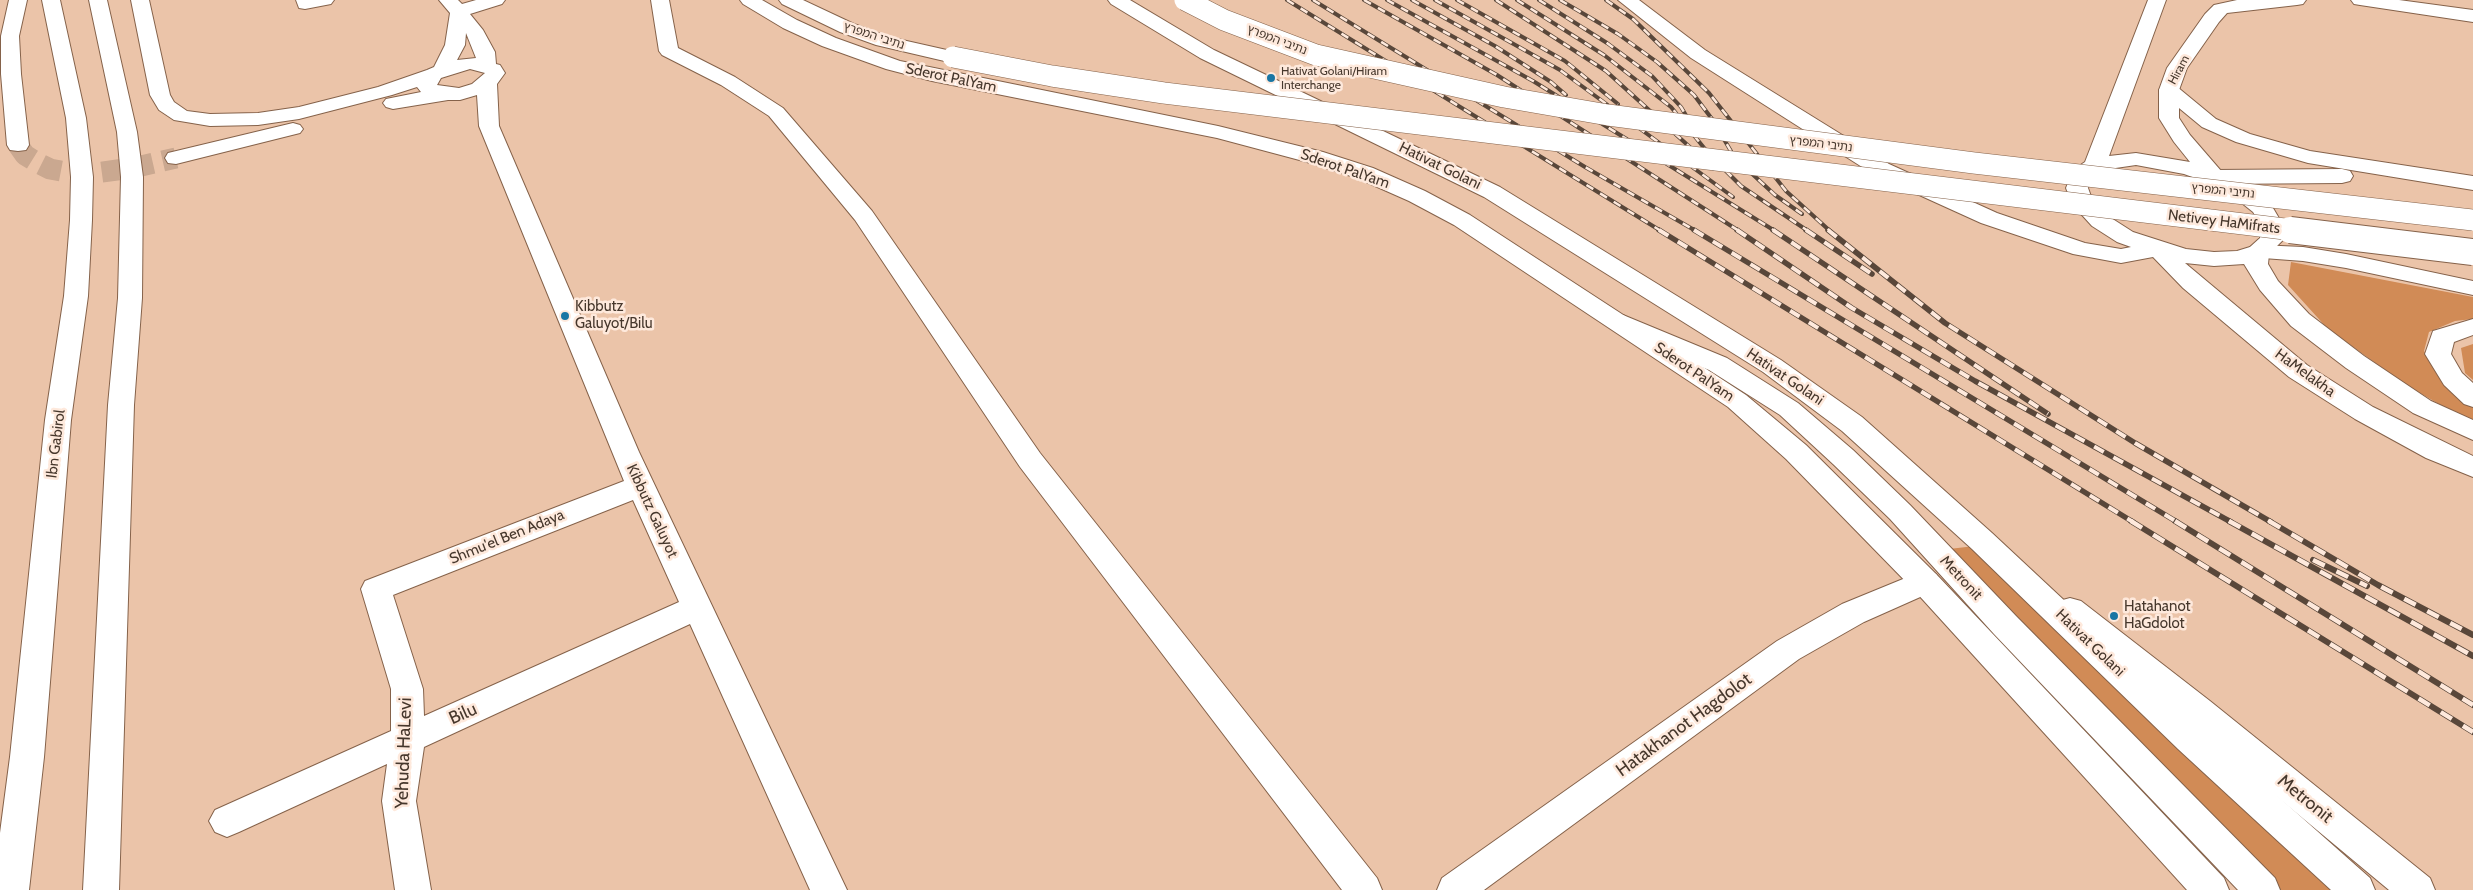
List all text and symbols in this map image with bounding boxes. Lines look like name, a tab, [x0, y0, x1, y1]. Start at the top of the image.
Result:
street label: נתיבי המפרץ	[842, 19, 906, 53]
street label: נתיבי המפרץ	[1245, 22, 1309, 58]
street label: Hiram	[2165, 53, 2193, 87]
street label: Sderot PalYam	[904, 60, 998, 96]
place label: Hativat Golani/Hiram Interchange	[1281, 64, 1387, 92]
marker: Hativat Golani/Hiram Interchange	[1265, 72, 1277, 84]
street label: נתיבי המפרץ	[1789, 133, 1853, 155]
street label: Hativat Golani	[1396, 138, 1484, 194]
street label: Sderot PalYam	[1298, 145, 1392, 193]
street label: נתיבי המפרץ	[2191, 181, 2255, 201]
street label: Netivey HaMifrats	[2167, 206, 2281, 238]
place label: Kibbutz Galuyot/Bilu	[575, 298, 653, 333]
marker: Kibbutz Galuyot/Bilu	[559, 310, 571, 322]
street label: Sderot PalYam	[1651, 339, 1737, 405]
street label: Hativat Golani	[1743, 345, 1827, 409]
street label: HaMelakha	[2271, 345, 2339, 401]
street label: Ibn Gabirol	[43, 409, 69, 479]
street label: Kibbutz Galuyot	[622, 461, 682, 561]
street label: Shmu'el Ben Adaya	[447, 506, 567, 568]
street label: Metronit	[1936, 552, 1986, 604]
place label: Hatahanot HaGdolot	[2124, 598, 2191, 633]
street label: Hativat Golani	[2052, 606, 2128, 680]
marker: Hatahanot HaGdolot	[2108, 610, 2120, 622]
street label: Hatakhanot Hagdolot	[1612, 669, 1756, 781]
street label: Yehuda HaLevi	[391, 697, 417, 809]
street label: Bilu	[446, 698, 480, 730]
street label: Metronit	[2273, 770, 2337, 828]

